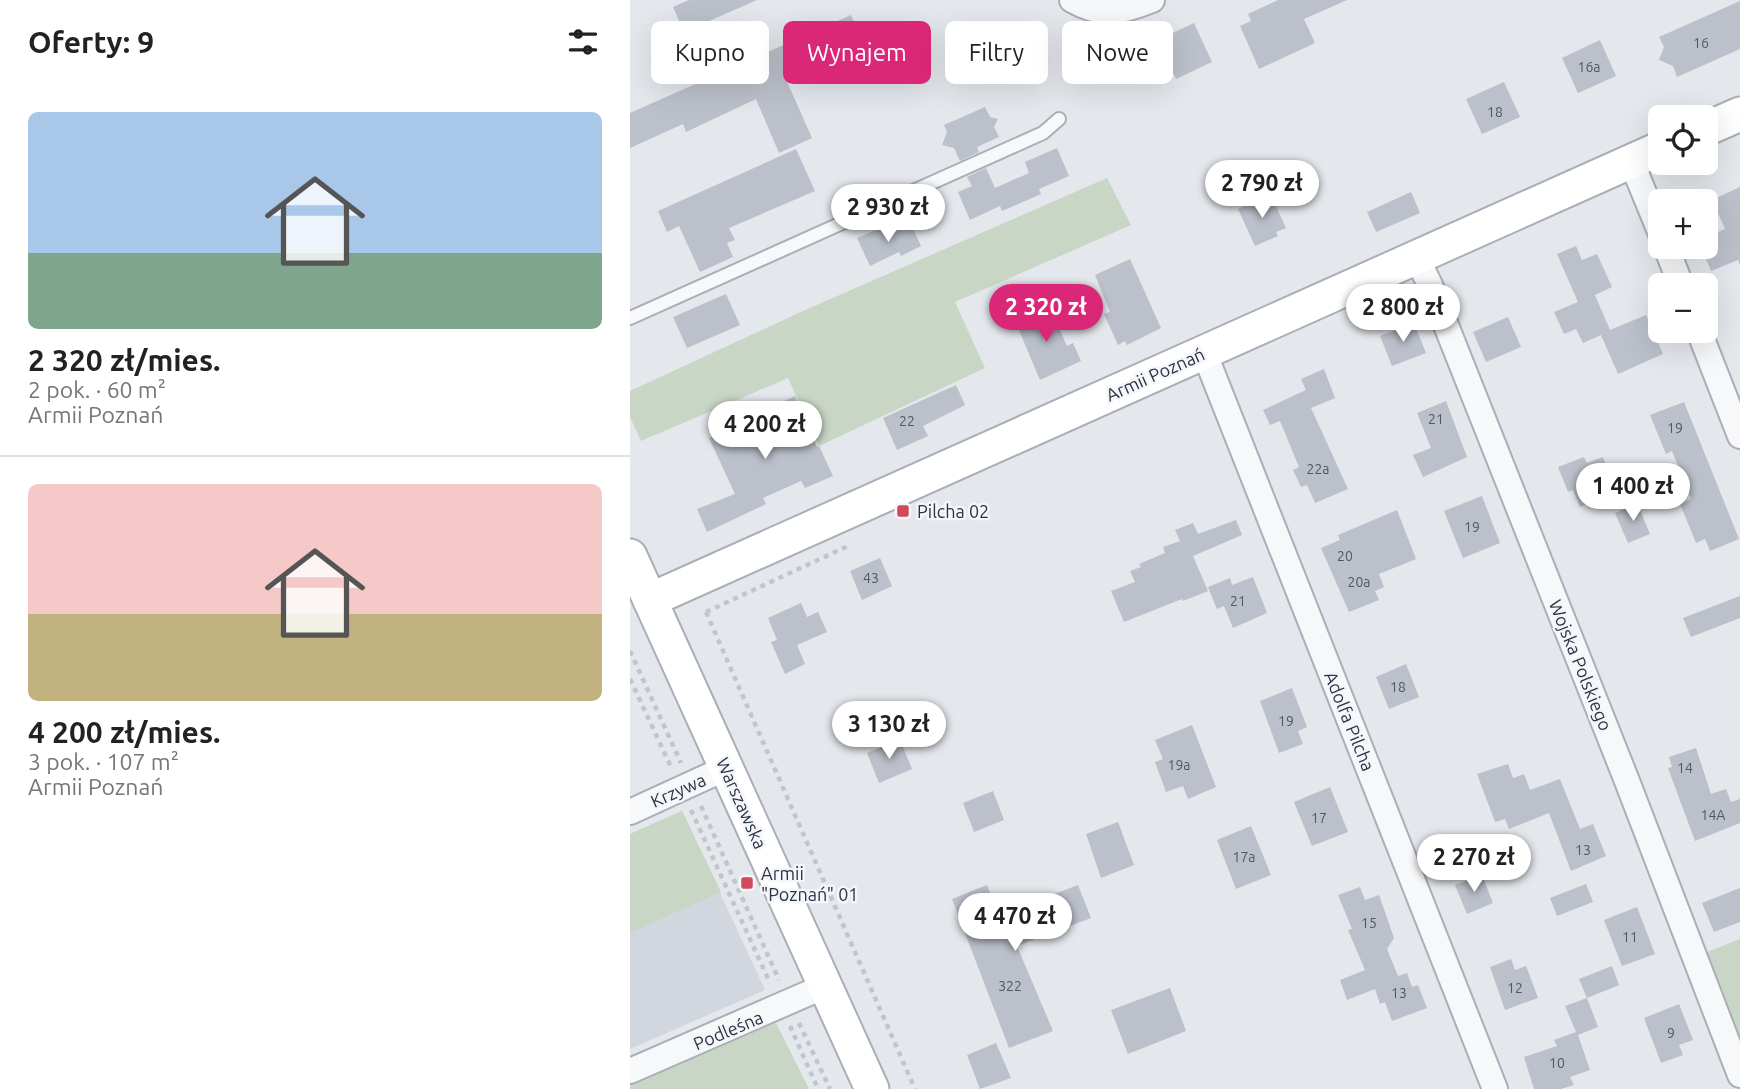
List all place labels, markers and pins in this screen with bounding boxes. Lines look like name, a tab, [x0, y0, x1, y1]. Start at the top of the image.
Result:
pin: 2 790 zł	[1190, 160, 1334, 220]
pin: 2 930 zł	[816, 184, 960, 244]
pin: 2 320 zł	[974, 284, 1118, 344]
pin: 2 800 zł	[1331, 284, 1475, 344]
pin: 4 200 zł	[693, 402, 837, 461]
pin: 1 400 zł	[1561, 463, 1705, 523]
place label: Pilcha 02	[917, 501, 989, 521]
marker: Pilcha 02	[895, 503, 911, 519]
pin: 3 130 zł	[817, 702, 961, 761]
pin: 2 270 zł	[1402, 834, 1546, 894]
place label: Armii "Poznań" 01	[761, 863, 859, 904]
marker: Armii "Poznań" 01	[739, 875, 755, 891]
pin: 4 470 zł	[943, 894, 1087, 953]

